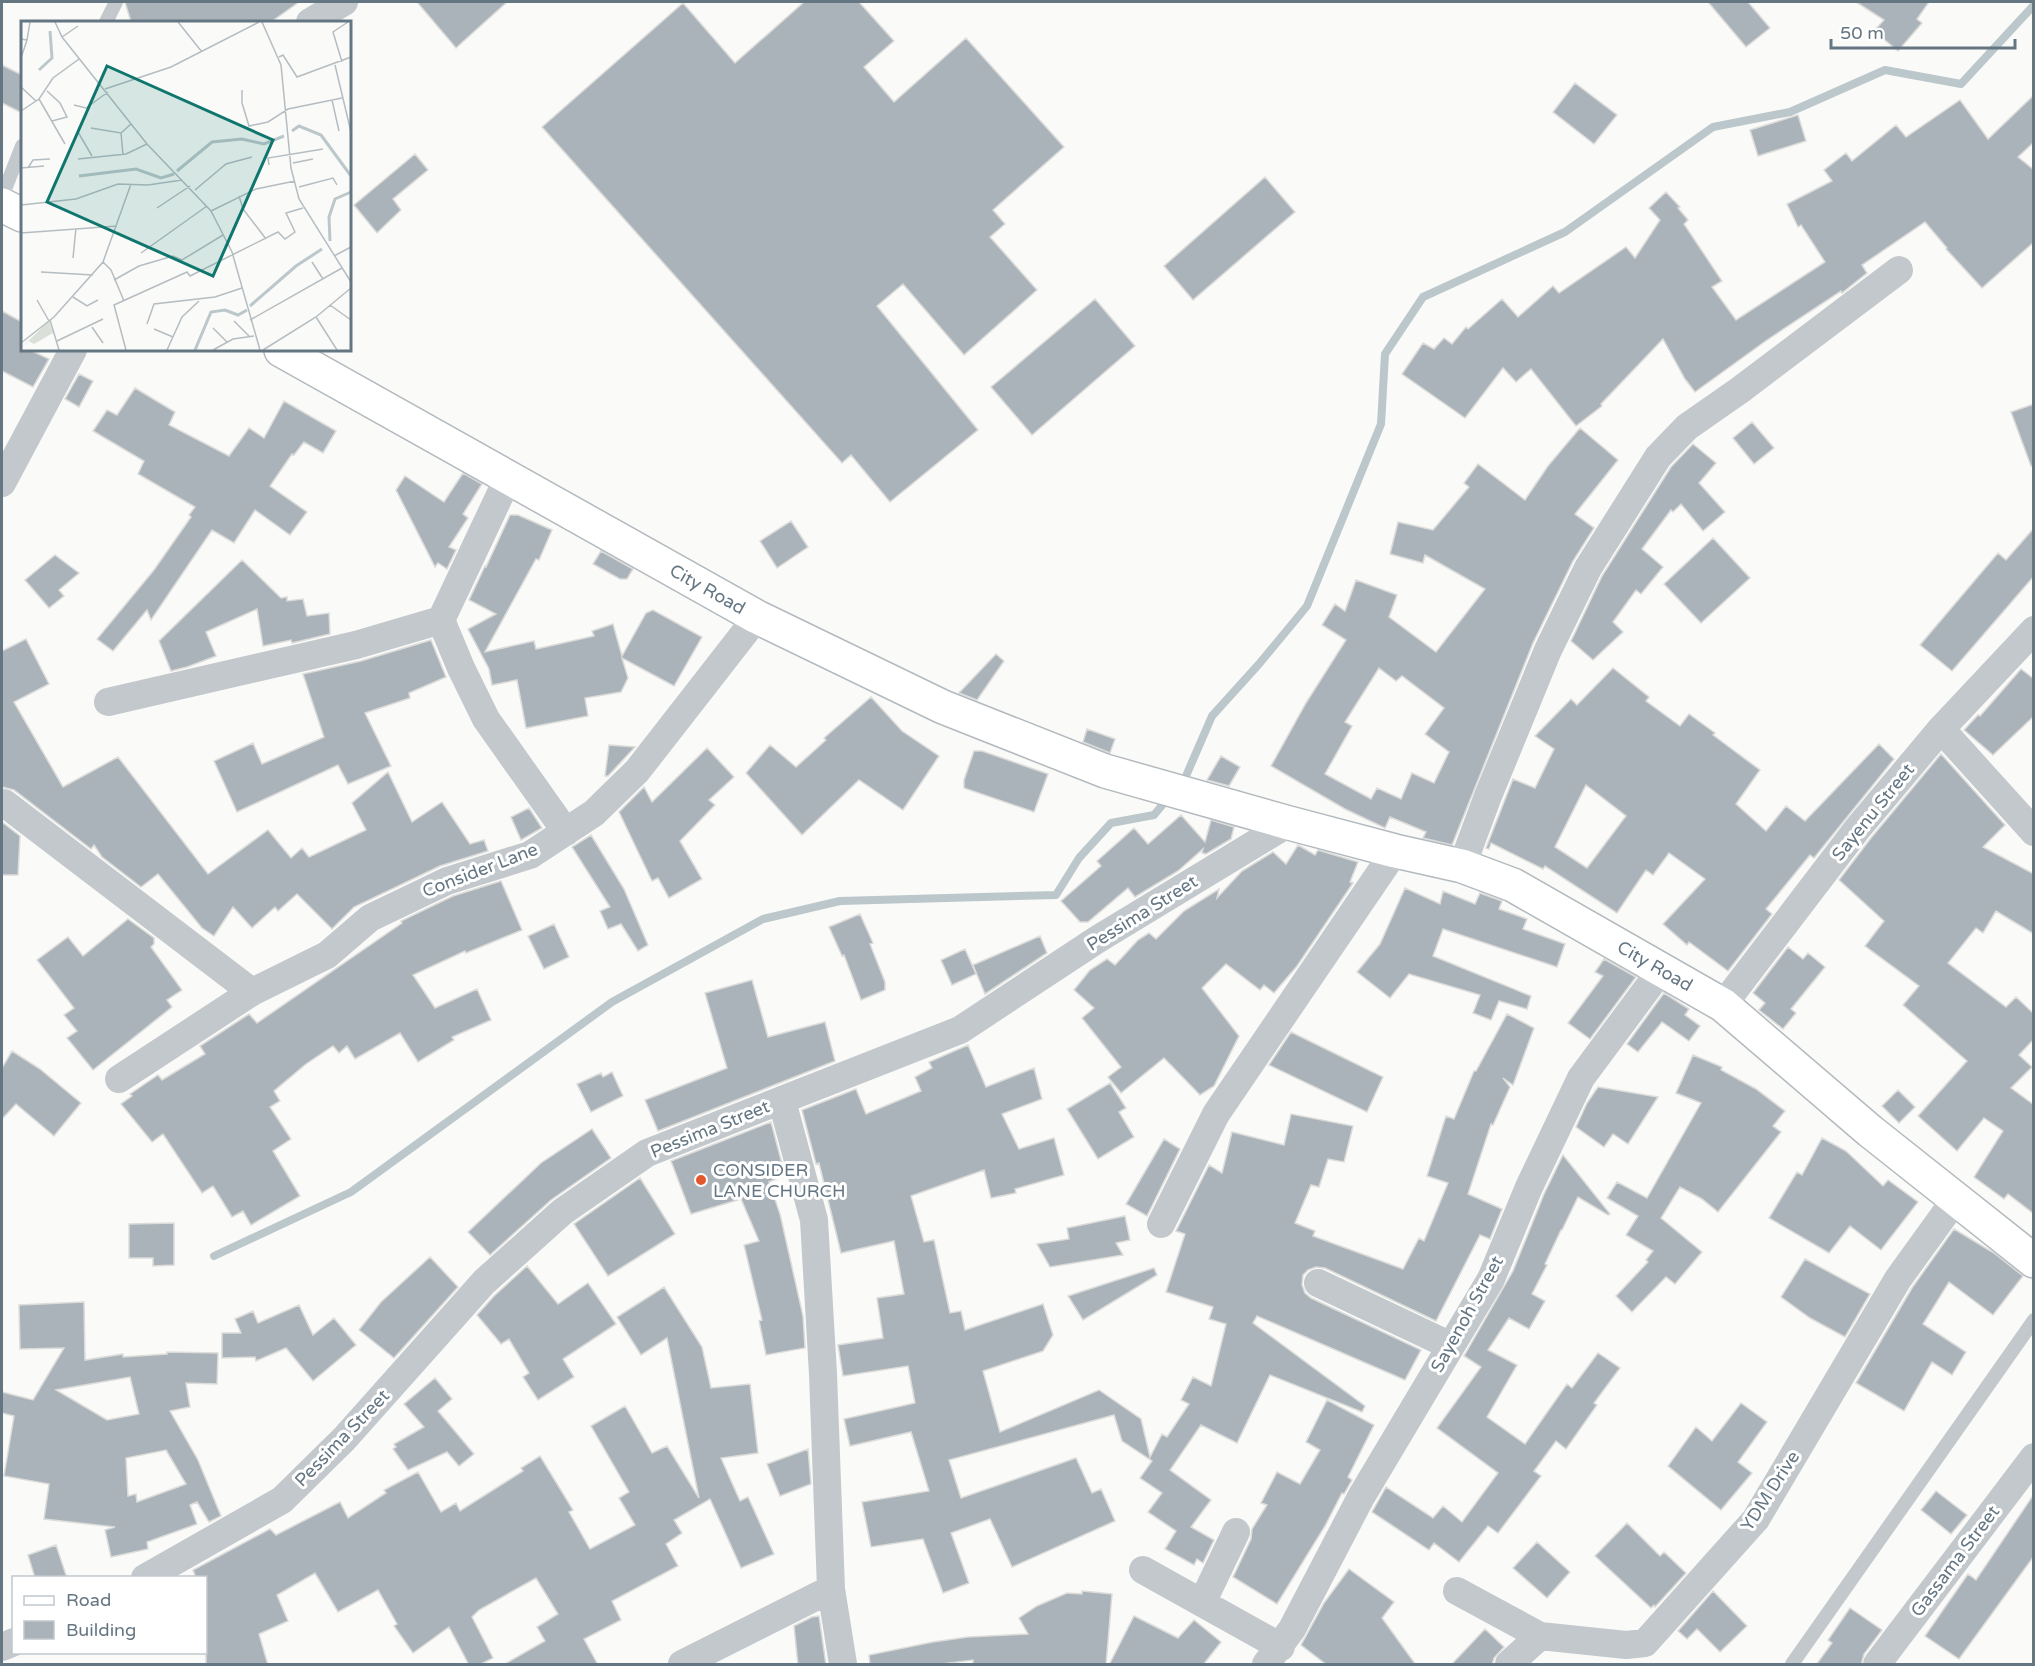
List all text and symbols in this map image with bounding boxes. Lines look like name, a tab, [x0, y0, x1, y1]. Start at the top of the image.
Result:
scale bar	[1831, 12, 2016, 50]
inset map	[21, 21, 351, 351]
text: 50 m	[1840, 22, 1884, 44]
street label: City Road	[666, 559, 749, 619]
street label: Sayenu Street	[1827, 759, 1919, 865]
street label: Consider Lane	[419, 838, 541, 902]
street label: Pessima Street	[1083, 870, 1202, 956]
street label: City Road	[1613, 936, 1697, 996]
street label: Pessima Street	[647, 1095, 773, 1163]
place label: CONSIDER LANE CHURCH	[713, 1159, 846, 1202]
marker: CONSIDER LANE CHURCH	[694, 1173, 708, 1187]
street label: Sayenoh Street	[1426, 1252, 1508, 1376]
street label: Pessima Street	[290, 1385, 394, 1491]
street label: YDM Drive	[1736, 1447, 1804, 1535]
street label: Gassama Street	[1906, 1501, 2004, 1621]
legend	[12, 1576, 207, 1654]
text: Road	[66, 1589, 111, 1611]
text: Building	[66, 1619, 136, 1641]

